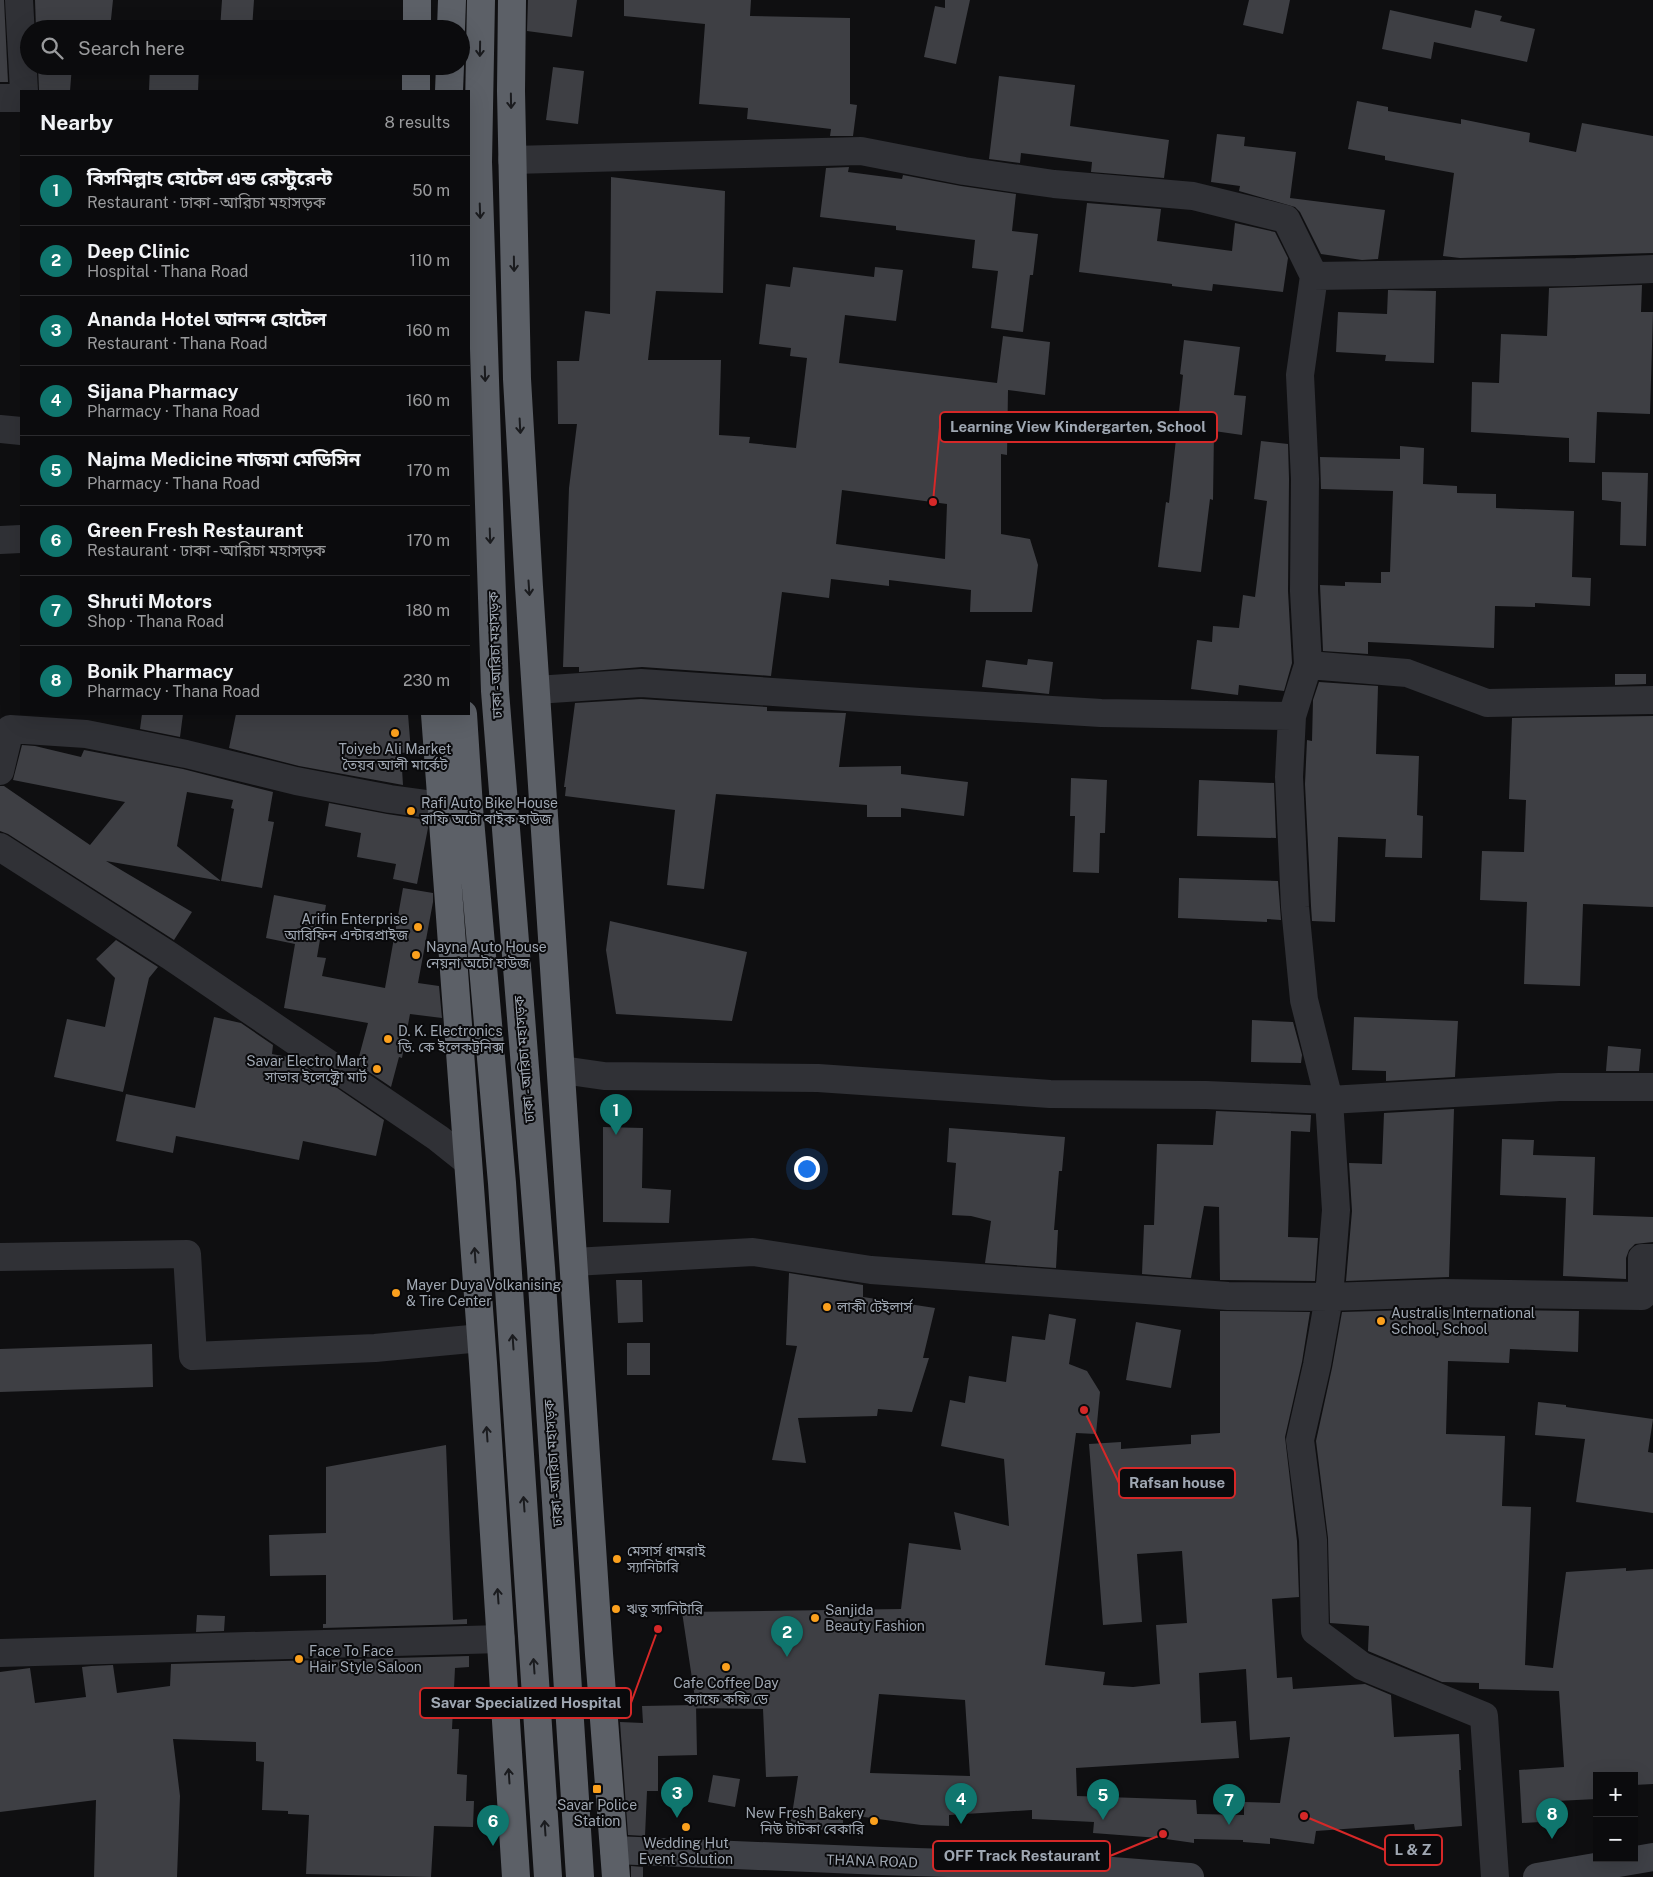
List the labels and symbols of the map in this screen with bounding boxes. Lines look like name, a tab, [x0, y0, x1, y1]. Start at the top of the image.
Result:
one-way arrow	[475, 40, 485, 56]
one-way arrow	[506, 92, 516, 109]
one-way arrow	[475, 203, 484, 219]
one-way arrow	[510, 255, 519, 271]
one-way arrow	[480, 365, 490, 381]
callout: Learning View Kindergarten, School	[940, 412, 1217, 442]
one-way arrow	[515, 418, 524, 434]
text: Learning View Kindergarten, School	[950, 418, 1206, 435]
one-way arrow	[485, 528, 495, 544]
one-way arrow	[524, 580, 533, 596]
street label: ঢাকা - আরিচা মহাসড়ক	[485, 590, 505, 720]
marker: Toiyeb Ali Market তৈয়ব আলী মার্কেট	[389, 727, 401, 739]
place label: Toiyeb Ali Market তৈয়ব আলী মার্কেট	[339, 741, 451, 773]
place label: Rafi Auto Bike House রাফি অটো বাইক হাউজ	[420, 795, 558, 827]
marker: Rafi Auto Bike House রাফি অটো বাইক হাউজ	[405, 805, 417, 817]
place label: Arifin Enterprise আরিফিন এন্টারপ্রাইজ	[284, 911, 409, 943]
marker: Arifin Enterprise আরিফিন এন্টারপ্রাইজ	[412, 921, 424, 933]
place label: Nayna Auto House নেয়না অটো হাউজ	[426, 939, 547, 971]
marker: Nayna Auto House নেয়না অটো হাউজ	[410, 949, 422, 961]
street label: ঢাকা - আরিচা মহাসড়ক	[510, 994, 538, 1124]
place label: D. K. Electronics ডি. কে ইলেকট্রনিক্স	[397, 1023, 505, 1055]
marker: D. K. Electronics ডি. কে ইলেকট্রনিক্স	[382, 1033, 394, 1045]
place label: Savar Electro Mart সাভার ইলেক্ট্রো মার্ট	[246, 1053, 367, 1086]
marker: Savar Electro Mart সাভার ইলেক্ট্রো মার্ট	[371, 1063, 383, 1075]
pin: 1	[600, 1094, 632, 1135]
your location	[794, 1156, 820, 1182]
one-way arrow	[470, 1247, 480, 1263]
place label: Mayer Duya Volkanising & Tire Center	[406, 1277, 562, 1309]
marker: Mayer Duya Volkanising & Tire Center	[390, 1287, 402, 1299]
place label: লাকী টেইলার্স	[836, 1298, 913, 1315]
marker: লাকী টেইলার্স	[821, 1301, 833, 1313]
place label: Australis International School, School	[1391, 1305, 1535, 1337]
marker: Australis International School, School	[1375, 1315, 1387, 1327]
one-way arrow	[508, 1334, 518, 1350]
street label: ঢাকা - আরিচা মহাসড়ক	[541, 1398, 565, 1528]
one-way arrow	[483, 1426, 492, 1442]
callout: Rafsan house	[1119, 1468, 1235, 1498]
text: Rafsan house	[1129, 1474, 1225, 1491]
one-way arrow	[519, 1496, 528, 1512]
place label: মেসার্স ধামরাই স্যানিটারি	[626, 1542, 706, 1575]
marker: মেসার্স ধামরাই স্যানিটারি	[611, 1553, 623, 1565]
one-way arrow	[493, 1589, 503, 1605]
place label: ঋতু স্যানিটারি	[626, 1601, 704, 1618]
place label: Sanjida Beauty Fashion	[825, 1602, 925, 1634]
marker: ঋতু স্যানিটারি	[610, 1603, 622, 1615]
marker: Sanjida Beauty Fashion	[809, 1612, 821, 1624]
pin: 2	[771, 1616, 803, 1657]
place label: Face To Face Hair Style Saloon	[309, 1643, 422, 1675]
marker: Face To Face Hair Style Saloon	[293, 1653, 305, 1665]
one-way arrow	[530, 1658, 539, 1674]
marker: Cafe Coffee Day ক্যাফে কফি ডে	[720, 1661, 732, 1673]
place label: Cafe Coffee Day ক্যাফে কফি ডে	[673, 1675, 779, 1707]
callout: Savar Specialized Hospital	[420, 1688, 631, 1718]
text: Savar Specialized Hospital	[431, 1694, 621, 1711]
one-way arrow	[505, 1768, 514, 1784]
pin: 3	[661, 1777, 693, 1818]
pin: 5	[1087, 1779, 1119, 1820]
marker: Savar Police Station	[591, 1783, 603, 1795]
pin: 4	[945, 1783, 977, 1824]
pin: 7	[1213, 1784, 1245, 1825]
place label: Savar Police Station	[557, 1797, 637, 1829]
pin: 8	[1536, 1798, 1568, 1839]
pin: 6	[477, 1805, 509, 1846]
place label: New Fresh Bakery নিউ টাটকা বেকারি	[746, 1805, 865, 1837]
marker: New Fresh Bakery নিউ টাটকা বেকারি	[868, 1815, 880, 1827]
one-way arrow	[541, 1821, 550, 1837]
marker: Wedding Hut Event Solution	[680, 1821, 692, 1833]
place label: Wedding Hut Event Solution	[639, 1835, 733, 1867]
callout: L & Z	[1385, 1835, 1442, 1865]
callout: OFF Track Restaurant	[933, 1841, 1110, 1871]
text: L & Z	[1394, 1841, 1432, 1858]
text: OFF Track Restaurant	[944, 1847, 1100, 1864]
street label: THANA ROAD	[826, 1851, 918, 1871]

